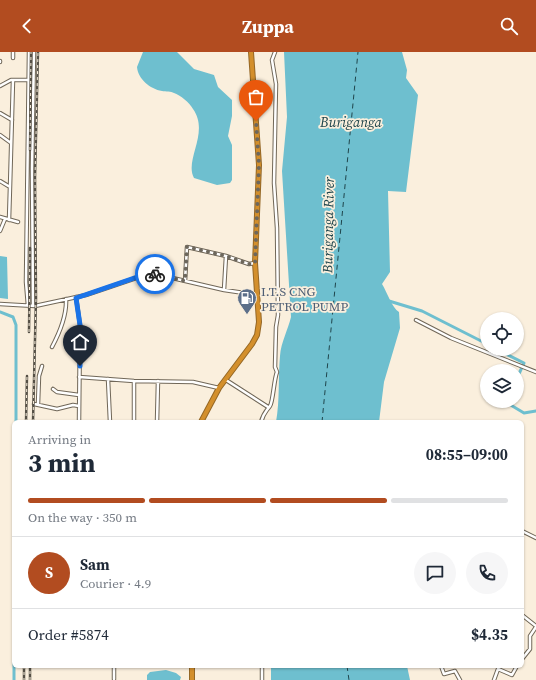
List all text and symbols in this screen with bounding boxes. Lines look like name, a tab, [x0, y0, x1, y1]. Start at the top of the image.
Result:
text: Zuppa	[242, 14, 294, 39]
icon: back	[16, 15, 38, 37]
icon: search	[498, 15, 520, 37]
pin	[239, 80, 273, 121]
icon: bag	[245, 86, 267, 108]
water label: Buriganga	[319, 112, 383, 132]
water label: Buriganga River	[317, 176, 339, 274]
courier	[135, 254, 175, 294]
icon: bike	[144, 263, 166, 285]
place label: I.T.S CNG PETROL PUMP	[261, 283, 349, 315]
fuel station icon: I.T.S CNG PETROL PUMP	[236, 287, 258, 315]
map controls	[480, 312, 524, 408]
button: locate	[480, 312, 524, 356]
pin	[63, 325, 97, 366]
icon: home	[69, 331, 91, 353]
button: layers	[480, 364, 524, 408]
text: Arriving in	[28, 431, 91, 448]
text: 08:55–09:00	[426, 444, 508, 465]
text: 3 min	[28, 445, 95, 481]
text: On the way · 350 m	[28, 509, 137, 526]
button: chat	[414, 552, 456, 594]
button: phone	[466, 552, 508, 594]
text: Sam	[80, 554, 110, 575]
text: S	[45, 562, 53, 583]
text: Courier · 4.9	[80, 575, 151, 592]
text: Order #5874	[28, 624, 109, 645]
text: $4.35	[471, 624, 508, 645]

